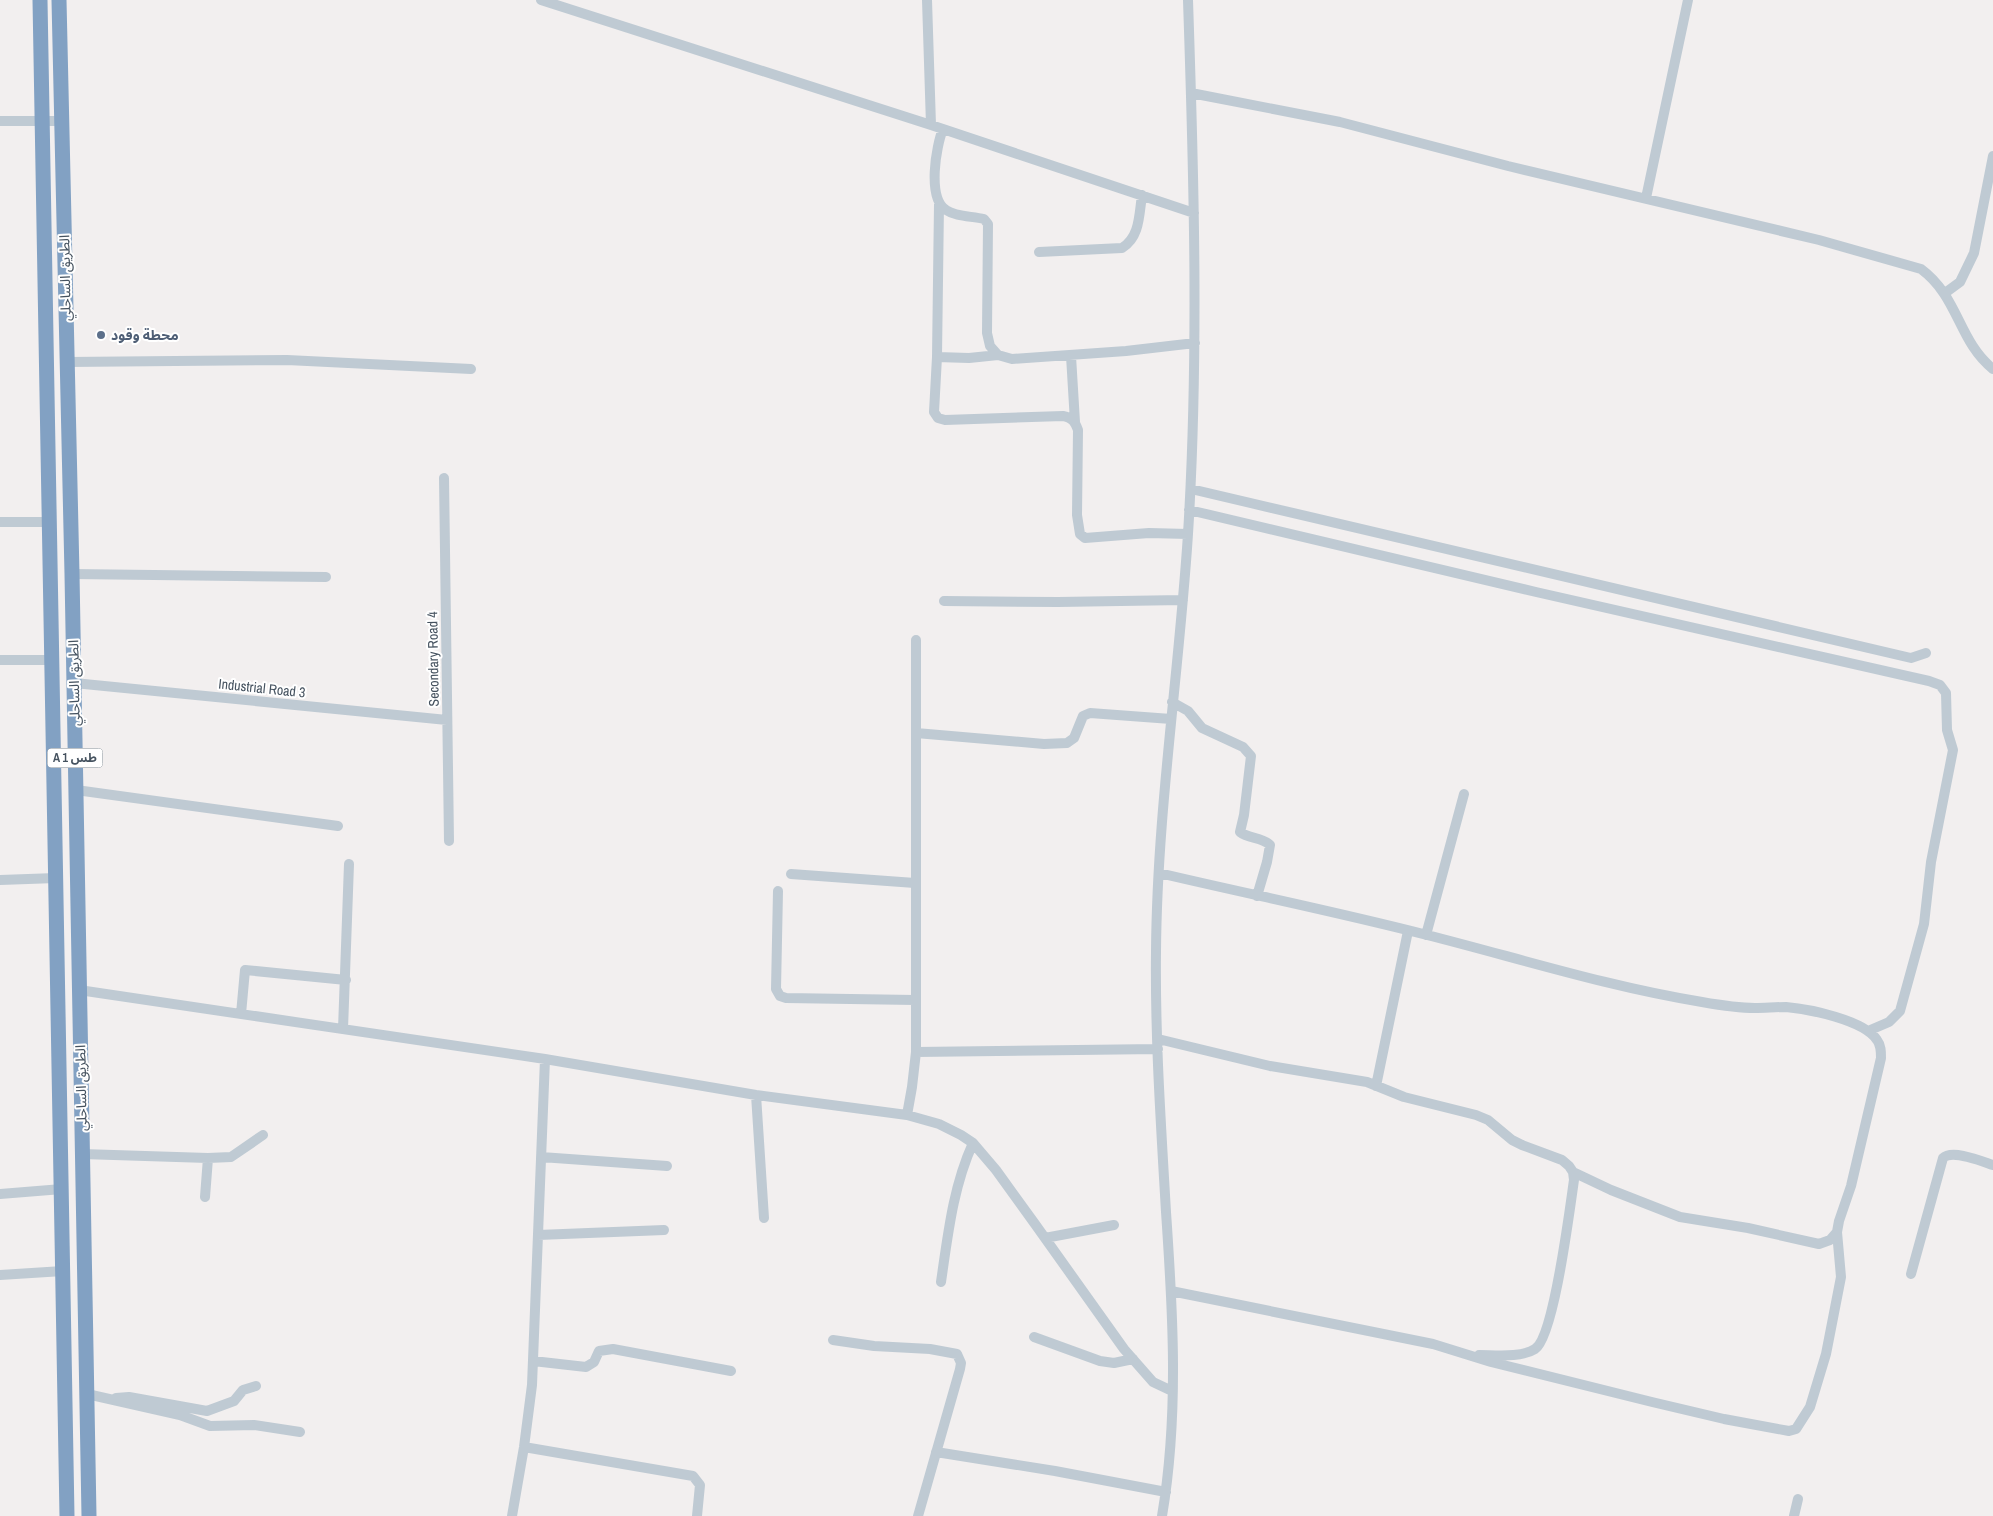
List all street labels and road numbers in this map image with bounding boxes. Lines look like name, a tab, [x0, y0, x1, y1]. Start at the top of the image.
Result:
street label: الطريق الساحلي	[55, 235, 77, 321]
street label: Secondary Road 4	[423, 611, 443, 707]
street label: الطريق الساحلي	[64, 640, 86, 726]
street label: Industrial Road 3	[218, 674, 306, 702]
road number: A 1 طس	[48, 748, 102, 768]
street label: الطريق الساحلي	[71, 1045, 93, 1131]

